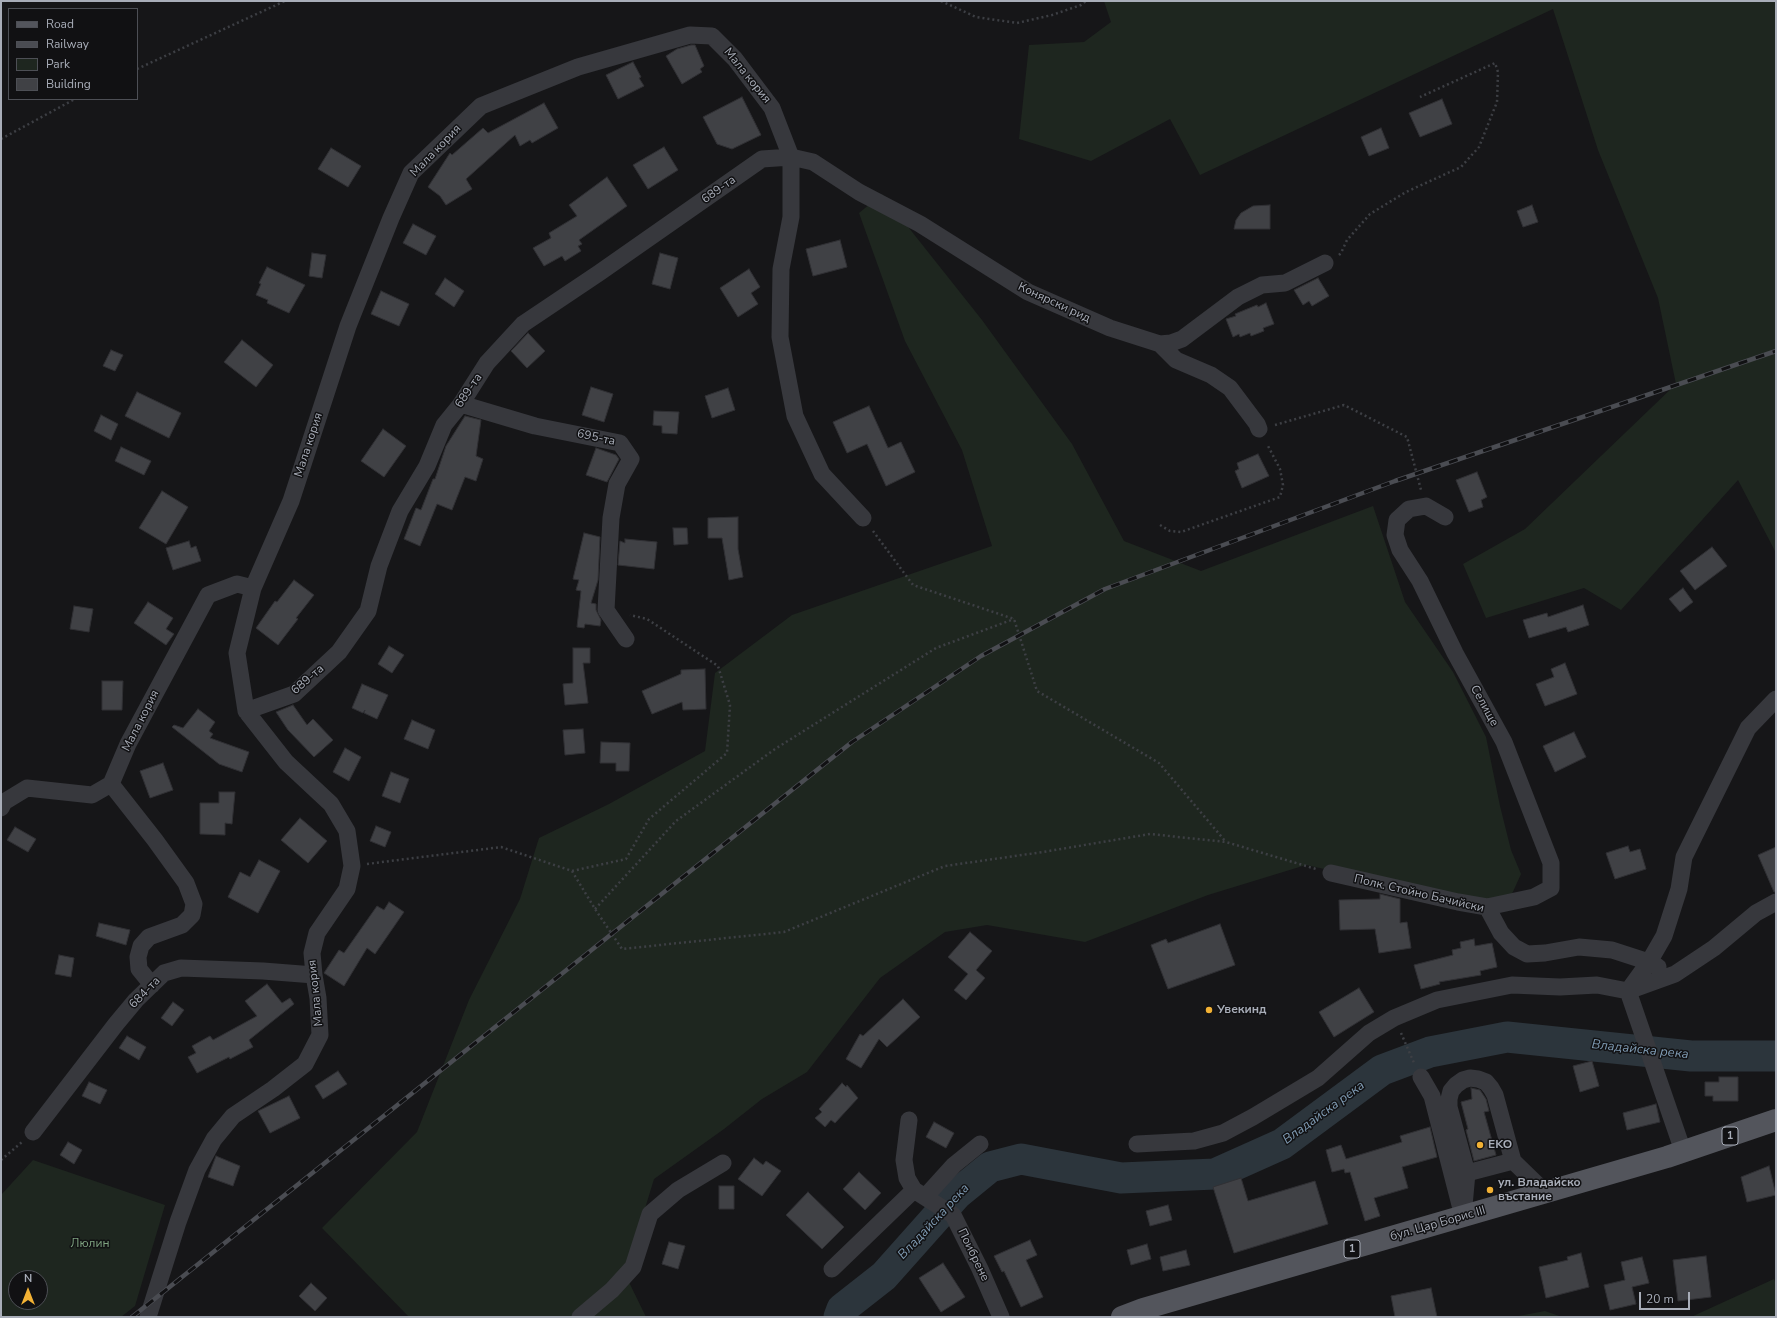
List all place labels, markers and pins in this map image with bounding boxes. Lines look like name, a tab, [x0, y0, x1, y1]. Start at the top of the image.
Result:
place label: Увекинд	[1217, 1003, 1266, 1017]
marker: Увекинд	[1204, 1005, 1214, 1015]
place label: EKO	[1488, 1138, 1512, 1152]
marker: EKO	[1475, 1140, 1485, 1150]
place label: ул. Владайско въстание	[1498, 1176, 1581, 1204]
marker: ул. Владайско въстание	[1485, 1185, 1495, 1195]

